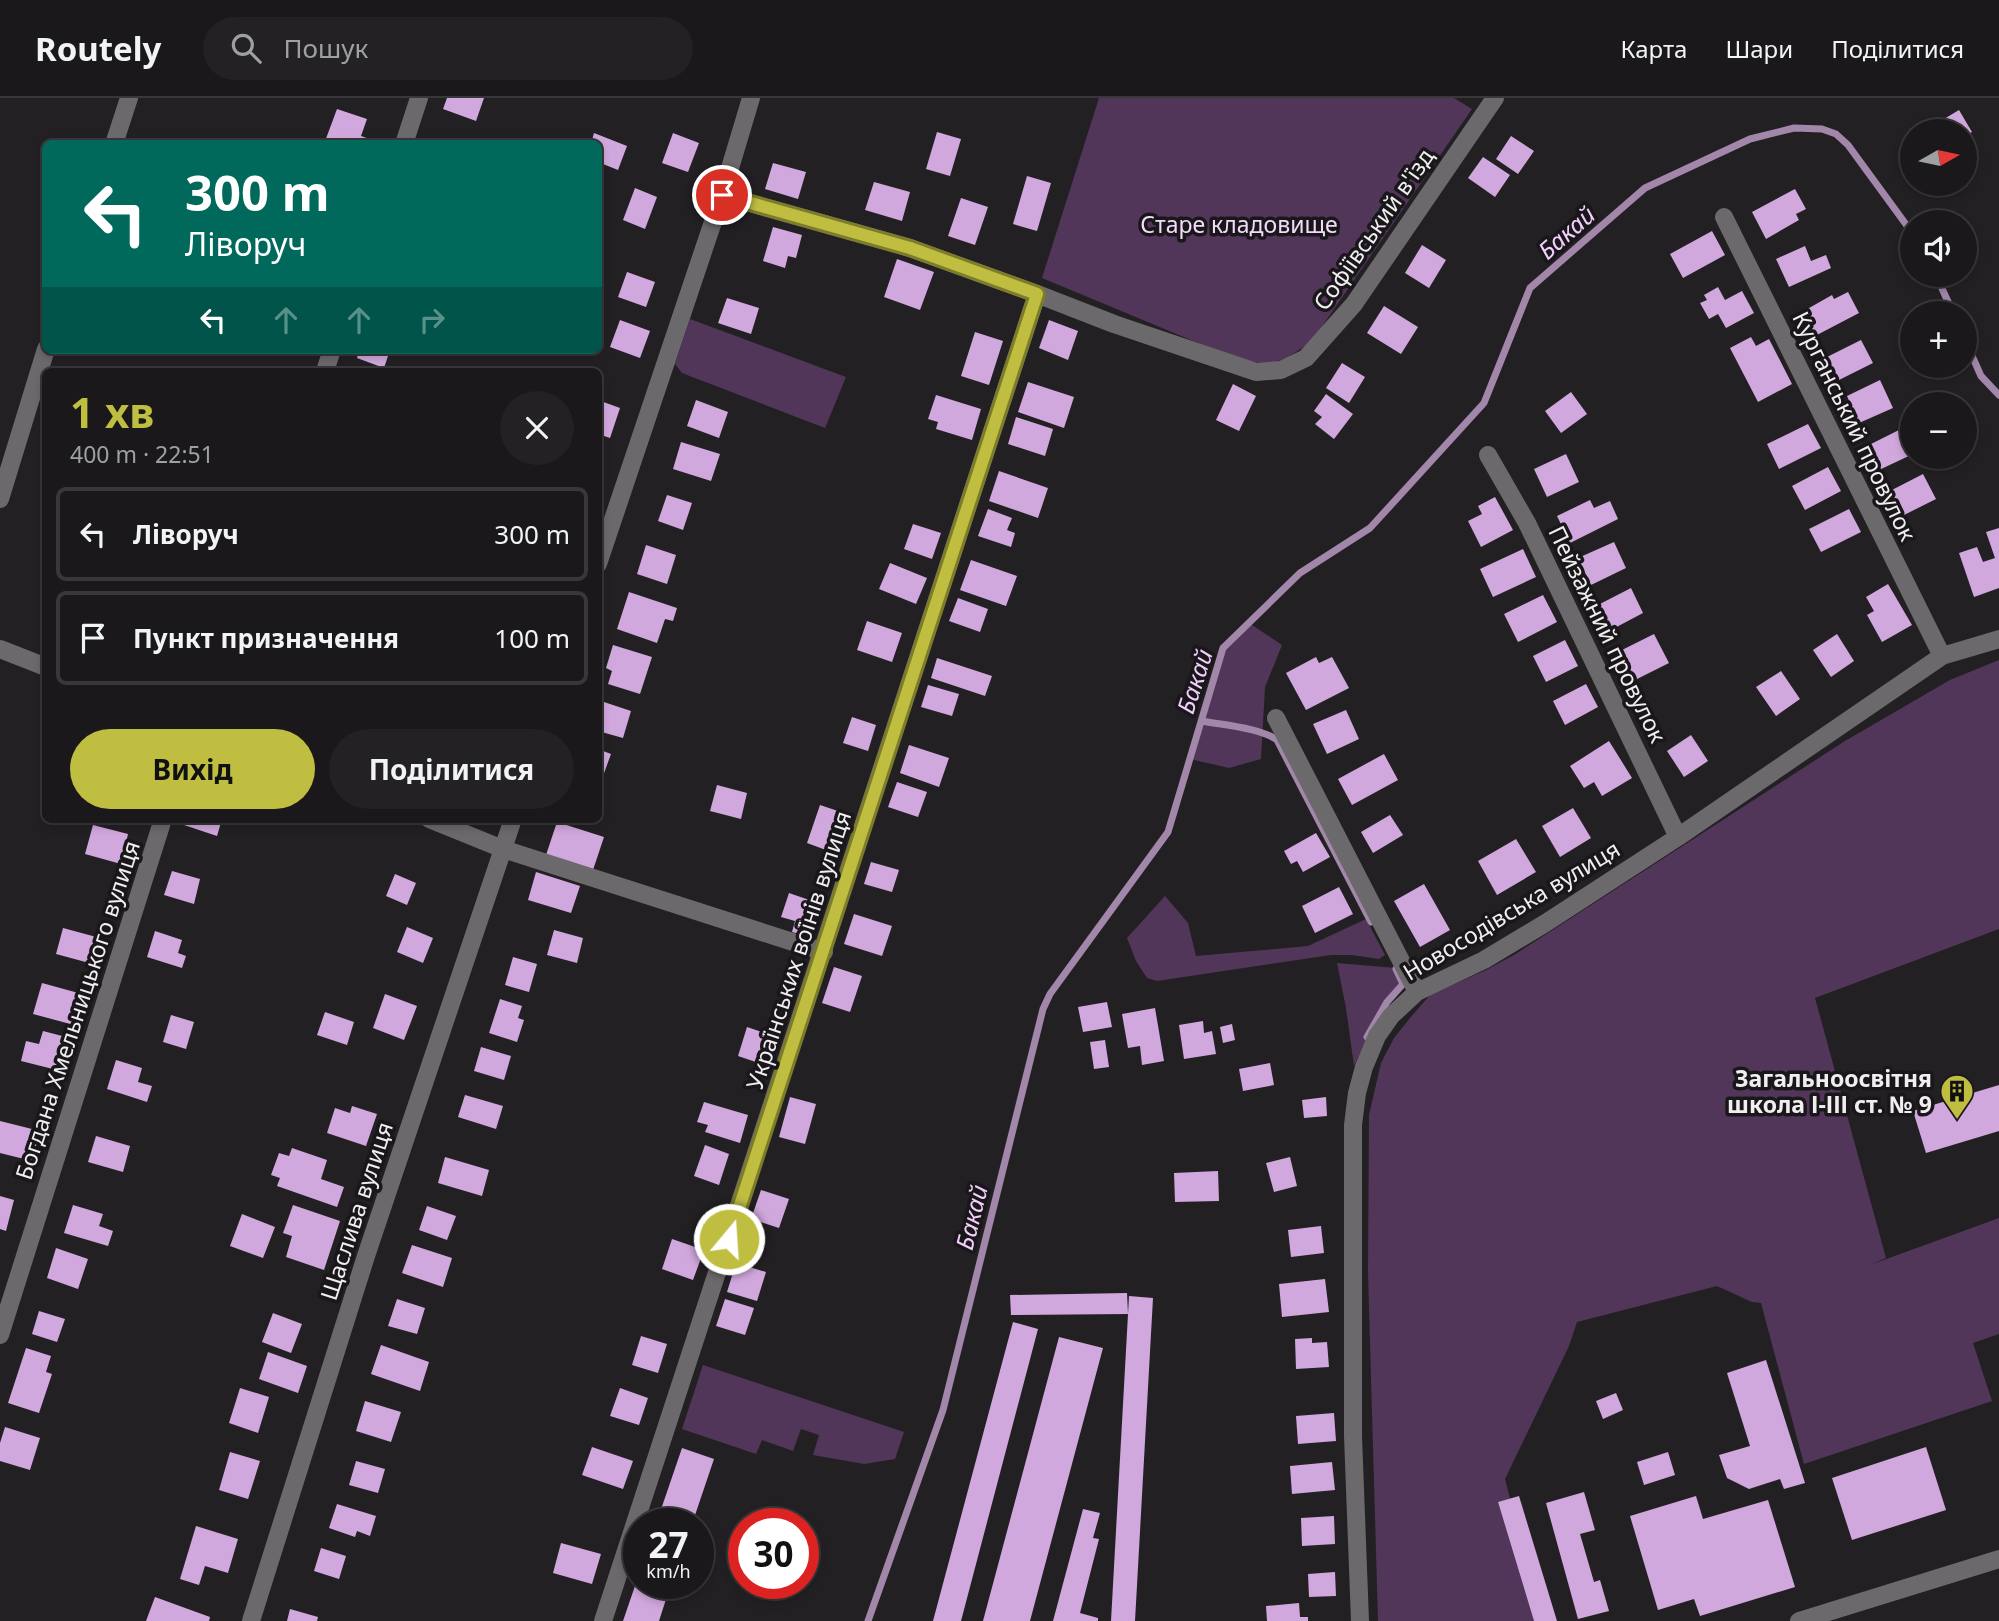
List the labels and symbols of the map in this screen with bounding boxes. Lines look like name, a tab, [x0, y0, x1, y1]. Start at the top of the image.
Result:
north arrow	[1900, 119, 1978, 196]
street label: Софіївський в'їзд	[1305, 142, 1441, 316]
pin	[692, 165, 752, 225]
water label: Бакай	[1530, 198, 1602, 266]
park label: Старе кладовище	[1140, 208, 1338, 240]
street label: Курганський провулок	[1785, 306, 1925, 547]
street label: Пейзажний провулок	[1542, 520, 1675, 749]
water label: Бакай	[1168, 644, 1220, 717]
street label: Українських воїнів вулиця	[738, 807, 858, 1093]
street label: Новосодівська вулиця	[1397, 833, 1625, 987]
street label: Богдана Хмельницького вулиця	[7, 836, 147, 1184]
place label: Загальноосвітня школа І-ІІІ ст. № 9	[1727, 1062, 1932, 1120]
building icon: Загальноосвітня школа І-ІІІ ст. № 9	[1938, 1072, 1976, 1121]
street label: Щаслива вулиця	[312, 1118, 400, 1304]
water label: Бакай	[947, 1181, 995, 1253]
position arrow	[692, 1202, 766, 1276]
speed limit sign: 30	[728, 1508, 819, 1599]

